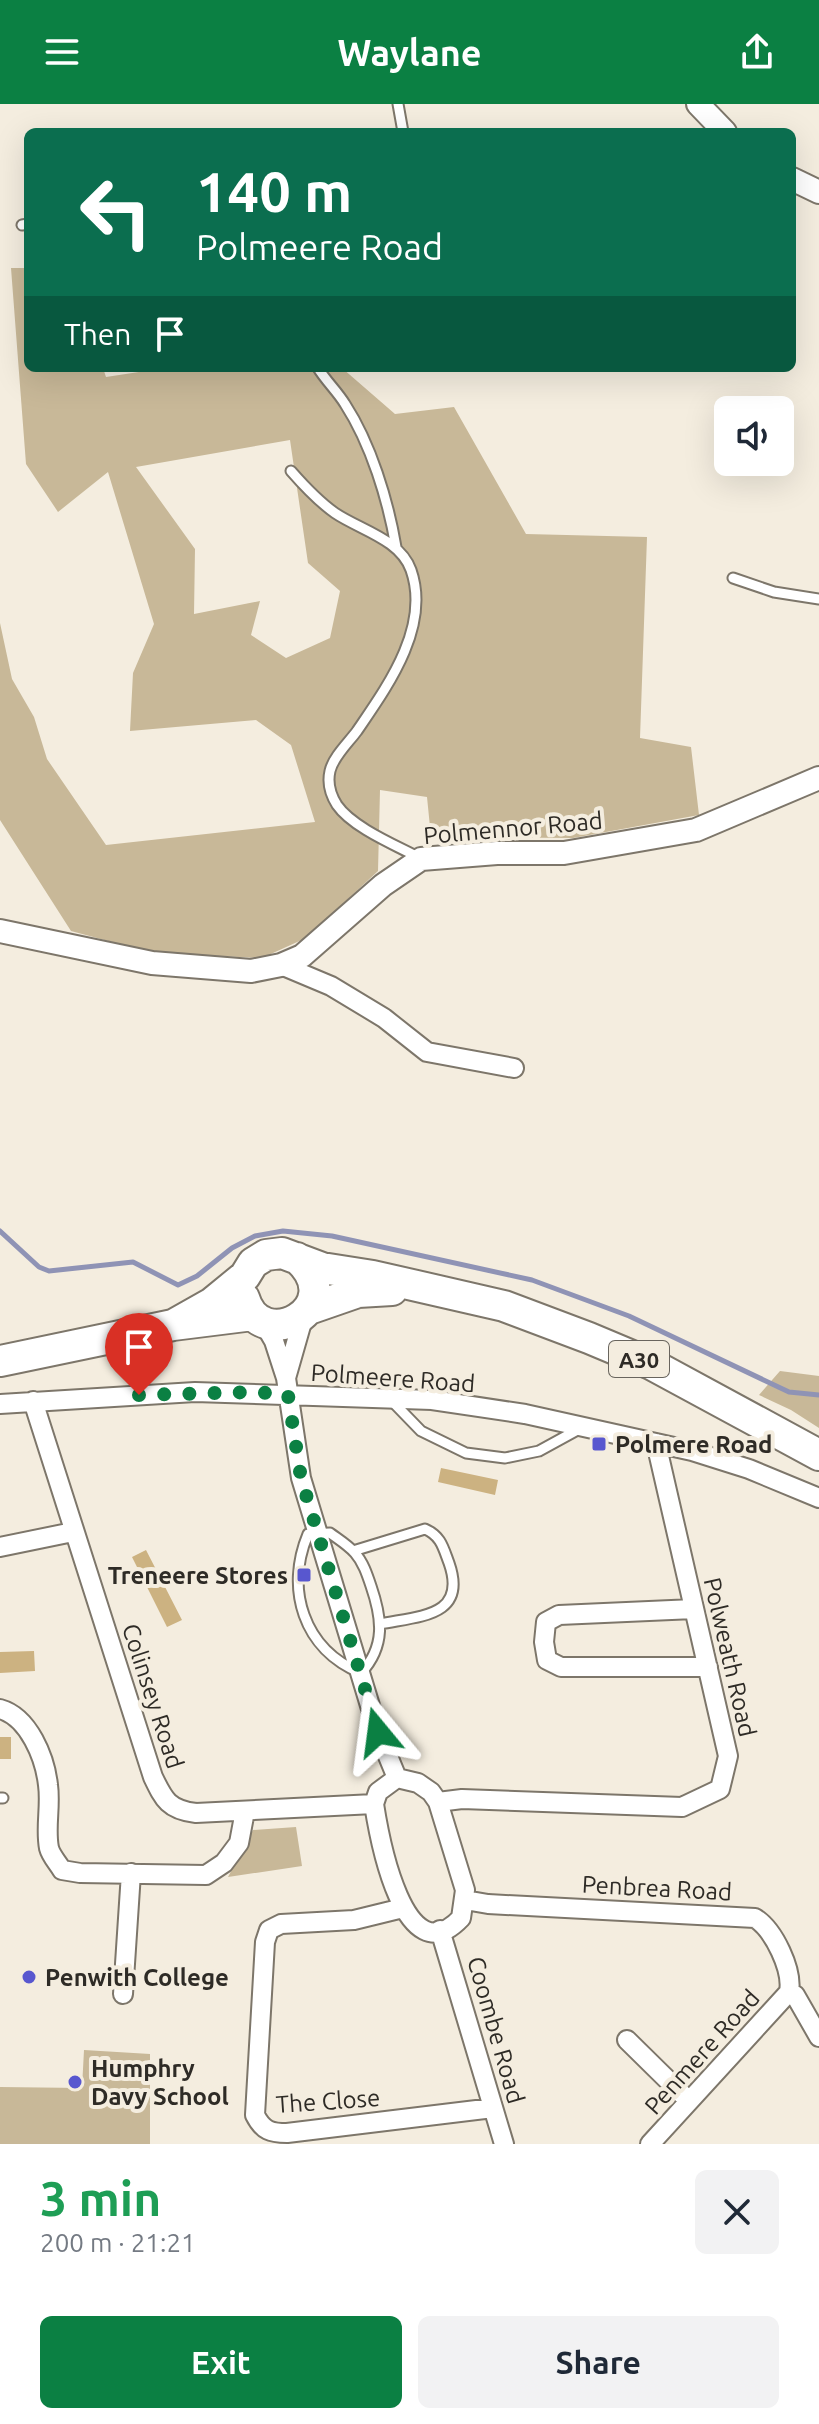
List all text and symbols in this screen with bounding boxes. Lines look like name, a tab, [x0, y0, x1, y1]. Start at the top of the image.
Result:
icon: menu	[40, 30, 84, 74]
icon: share	[735, 30, 779, 74]
text: Waylane	[338, 32, 481, 73]
icon: left	[64, 160, 168, 264]
text: 140 m	[196, 160, 352, 223]
text: Polmeere Road	[196, 226, 443, 267]
icon: arrive	[148, 312, 192, 356]
text: Then	[64, 317, 132, 351]
map controls	[714, 396, 794, 476]
button: sound	[714, 396, 794, 476]
street label: Polmennor Road	[422, 807, 604, 849]
pin	[105, 1313, 173, 1395]
icon: arrive	[117, 1325, 161, 1369]
road number: A30	[609, 1341, 669, 1377]
street label: Polmeere Road	[310, 1359, 476, 1397]
place label: Polmere Road	[615, 1431, 772, 1458]
marker: Polmere Road	[590, 1435, 608, 1453]
place label: Treneere Stores	[108, 1562, 288, 1589]
marker: Treneere Stores	[295, 1566, 313, 1584]
street label: Polweath Road	[699, 1575, 761, 1739]
street label: Colinsey Road	[117, 1620, 189, 1772]
position arrow	[336, 1690, 420, 1774]
street label: Penbrea Road	[581, 1871, 733, 1905]
street label: Coombe Road	[462, 1953, 530, 2107]
place label: Penwith College	[45, 1964, 229, 1991]
marker: Penwith College	[20, 1968, 38, 1986]
street label: Penmere Road	[639, 1984, 765, 2120]
place label: Humphry Davy School	[91, 2055, 229, 2110]
marker: Humphry Davy School	[66, 2073, 84, 2091]
street label: The Close	[275, 2084, 381, 2118]
button: close	[695, 2170, 779, 2254]
text: 3 min	[40, 2171, 161, 2225]
text: 200 m · 21:21	[40, 2228, 196, 2257]
button: Exit	[40, 2316, 402, 2408]
button: Share	[418, 2316, 779, 2408]

